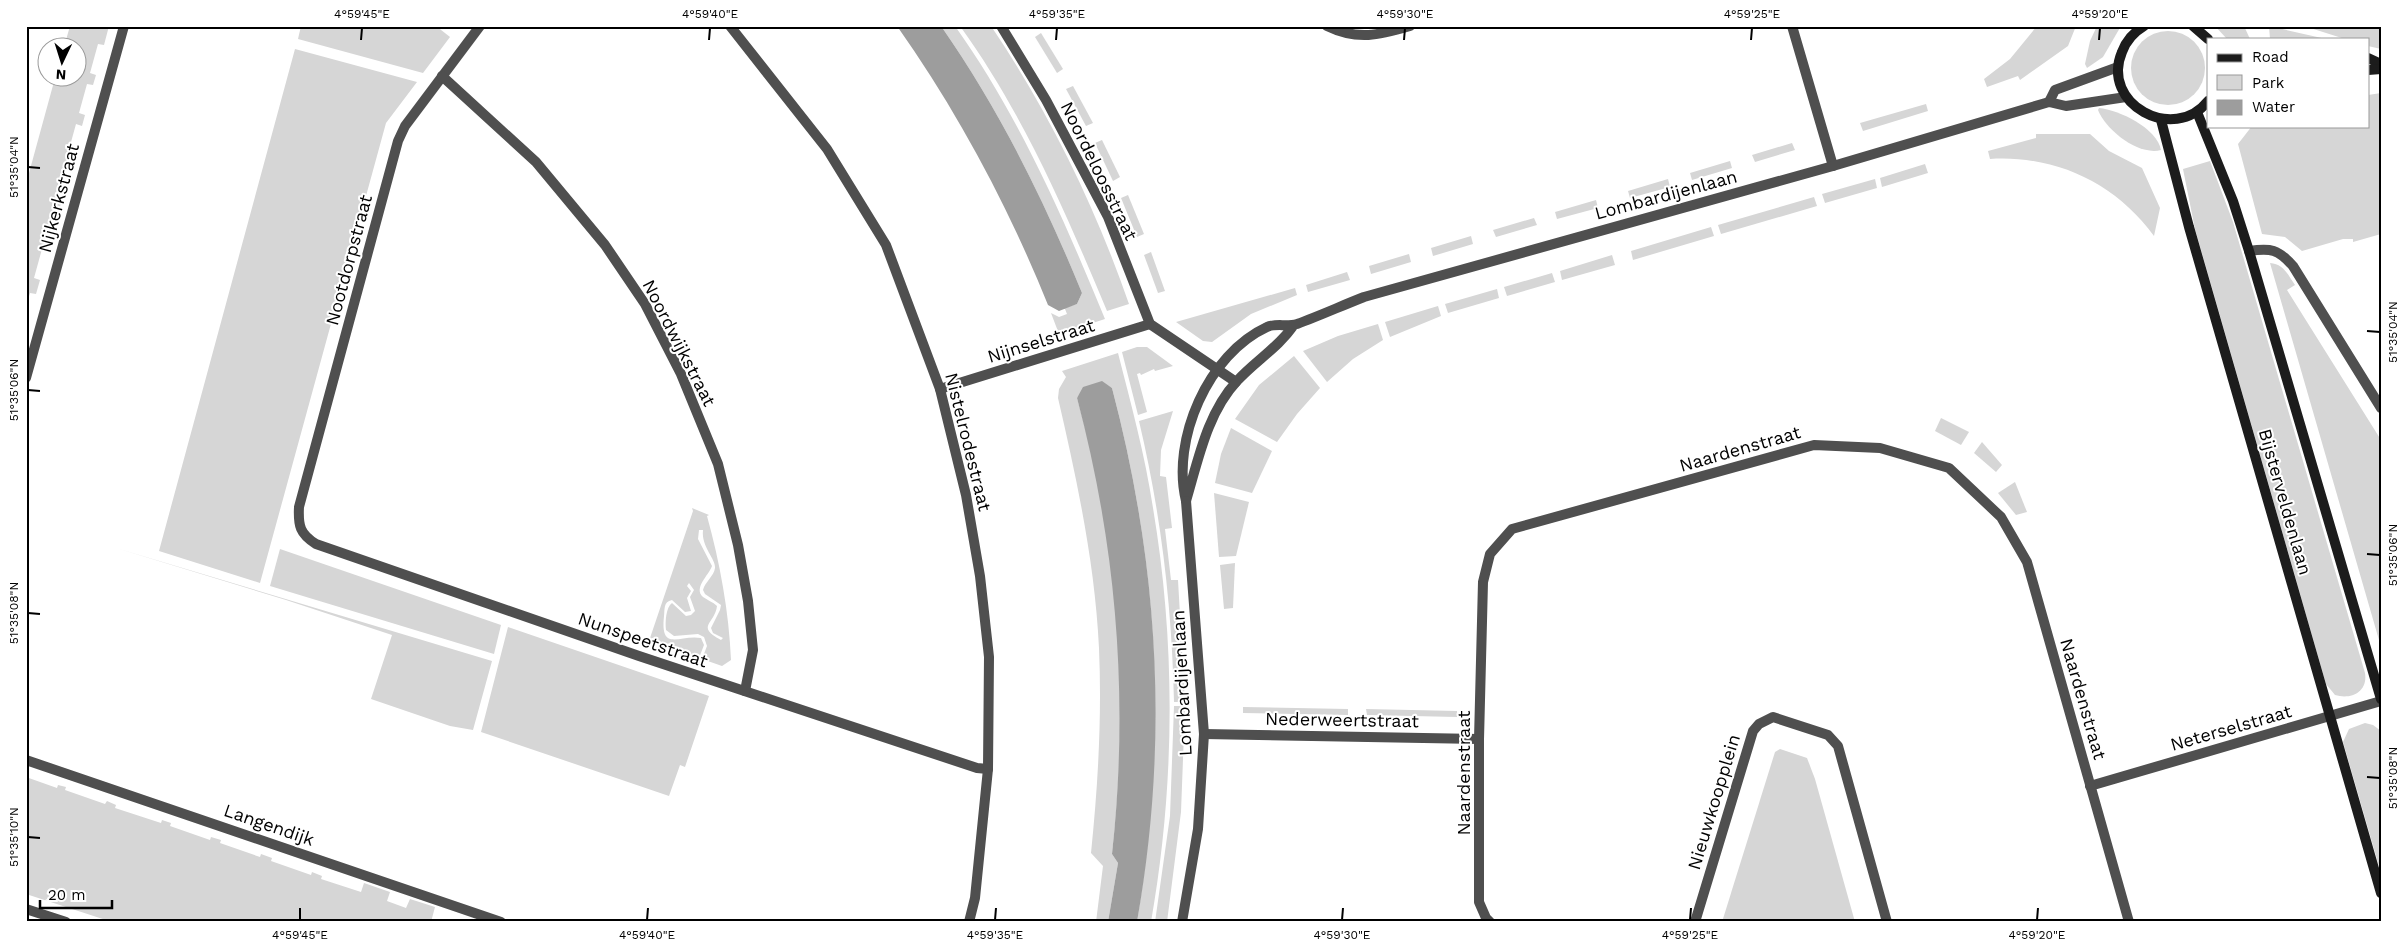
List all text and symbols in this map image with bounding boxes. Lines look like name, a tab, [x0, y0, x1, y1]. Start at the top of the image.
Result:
text: 4°59'45"E	[334, 7, 390, 21]
text: 4°59'40"E	[682, 7, 738, 21]
text: 4°59'35"E	[1029, 7, 1086, 21]
text: 4°59'30"E	[1376, 7, 1434, 21]
text: 4°59'25"E	[1724, 7, 1781, 21]
text: 4°59'20"E	[2071, 7, 2129, 21]
north arrow	[38, 38, 88, 88]
legend	[2207, 38, 2370, 128]
text: Road	[2252, 48, 2289, 66]
text: N	[55, 67, 67, 83]
text: Park	[2252, 74, 2285, 92]
street label: Noordeloosstraat	[1057, 98, 1142, 244]
text: Water	[2252, 98, 2295, 116]
text: 51°35'04"N	[7, 136, 21, 198]
street label: Nijkerkstraat	[34, 141, 83, 255]
street label: Lombardijenlaan	[1592, 165, 1739, 224]
street label: Nootdorpstraat	[321, 192, 376, 328]
street label: Noordwijkstraat	[638, 276, 721, 410]
text: 51°35'04"N	[2386, 301, 2400, 363]
street label: Nijnselstraat	[985, 314, 1097, 367]
text: 51°35'06"N	[7, 359, 21, 421]
street label: Nistelrodestraat	[941, 370, 996, 514]
street label: Naardenstraat	[1677, 421, 1803, 476]
street label: Bijsterveldenlaan	[2255, 426, 2316, 577]
text: 51°35'06"N	[2386, 524, 2400, 586]
text: 51°35'08"N	[7, 582, 21, 644]
street label: Nunspeetstraat	[576, 607, 711, 672]
street label: Lombardijenlaan	[1167, 609, 1196, 757]
street label: Naardenstraat	[2056, 636, 2111, 762]
street label: Neterselstraat	[2168, 700, 2294, 755]
street label: Nederweertstraat	[1265, 708, 1420, 731]
street label: Naardenstraat	[1453, 710, 1474, 836]
street label: Nieuwkoopplein	[1683, 732, 1744, 872]
text: 51°35'08"N	[2386, 747, 2400, 809]
street label: Langendijk	[221, 799, 317, 850]
text: 51°35'10"N	[7, 807, 21, 867]
scale bar	[40, 878, 112, 910]
text: 20 m	[48, 886, 86, 904]
text: 4°59'45"E	[272, 928, 328, 942]
text: 4°59'40"E	[619, 928, 675, 942]
text: 4°59'35"E	[967, 928, 1024, 942]
text: 4°59'30"E	[1313, 928, 1371, 942]
text: 4°59'25"E	[1662, 928, 1719, 942]
text: 4°59'20"E	[2008, 928, 2066, 942]

